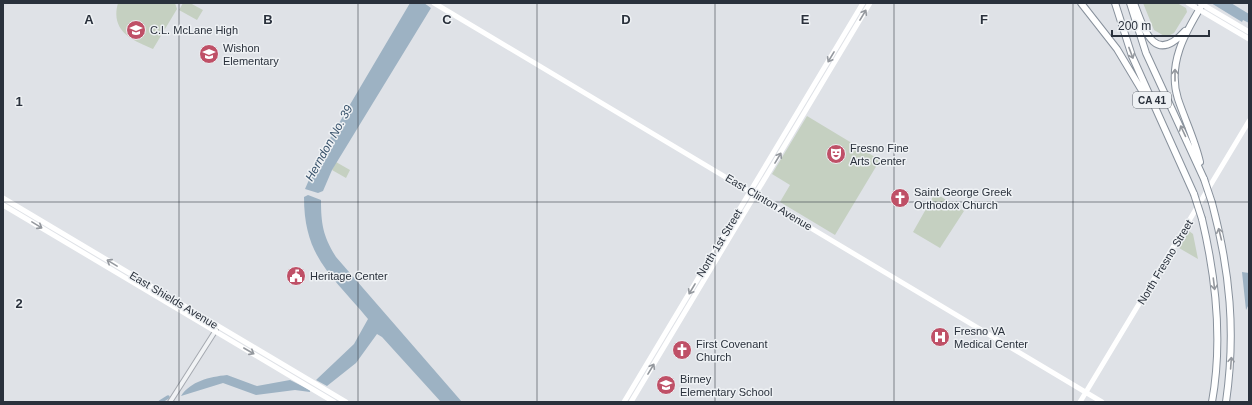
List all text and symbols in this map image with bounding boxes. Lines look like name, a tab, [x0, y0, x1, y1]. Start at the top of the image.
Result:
one-way arrow	[859, 9, 867, 21]
text: A	[84, 12, 94, 27]
text: B	[263, 12, 273, 27]
text: C	[442, 12, 452, 27]
text: D	[621, 12, 631, 27]
text: E	[801, 12, 810, 27]
text: F	[980, 12, 988, 27]
scale bar	[1112, 12, 1209, 38]
school or university icon: C.L. McLane High	[125, 19, 147, 41]
text: 200 m	[1118, 19, 1151, 33]
place label: C.L. McLane High	[150, 24, 238, 36]
place label: Wishon Elementary	[223, 42, 279, 67]
school or university icon: Wishon Elementary	[198, 43, 220, 65]
one-way arrow	[1128, 47, 1136, 59]
one-way arrow	[827, 51, 835, 62]
one-way arrow	[1171, 69, 1179, 82]
road number: CA 41	[1133, 92, 1171, 108]
text: 1	[15, 94, 23, 109]
water label: Herndon No. 39	[302, 102, 356, 183]
one-way arrow	[1178, 125, 1186, 137]
place label: Fresno Fine Arts Center	[850, 142, 909, 167]
theatre icon: Fresno Fine Arts Center	[825, 143, 847, 165]
one-way arrow	[774, 152, 782, 164]
street label: East Clinton Avenue	[724, 171, 814, 233]
place label: Saint George Greek Orthodox Church	[914, 186, 1012, 211]
church icon: Saint George Greek Orthodox Church	[889, 187, 911, 209]
street label: North 1st Street	[694, 207, 744, 279]
street label: North Fresno Street	[1135, 218, 1195, 306]
one-way arrow	[31, 221, 43, 229]
one-way arrow	[1216, 228, 1224, 241]
one-way arrow	[106, 259, 118, 267]
public building icon: Heritage Center	[285, 265, 307, 287]
street label: East Shields Avenue	[128, 269, 220, 331]
place label: Heritage Center	[310, 270, 388, 282]
one-way arrow	[1210, 277, 1218, 290]
one-way arrow	[687, 283, 695, 295]
text: 2	[15, 296, 23, 311]
place label: Fresno VA Medical Center	[954, 325, 1028, 350]
hospital icon: Fresno VA Medical Center	[929, 326, 951, 348]
place label: First Covenant Church	[696, 338, 768, 363]
church icon: First Covenant Church	[671, 339, 693, 361]
one-way arrow	[243, 348, 255, 356]
one-way arrow	[1228, 357, 1235, 370]
one-way arrow	[647, 363, 655, 375]
place label: Birney Elementary School	[680, 373, 772, 398]
school or university icon: Birney Elementary School	[655, 374, 677, 396]

